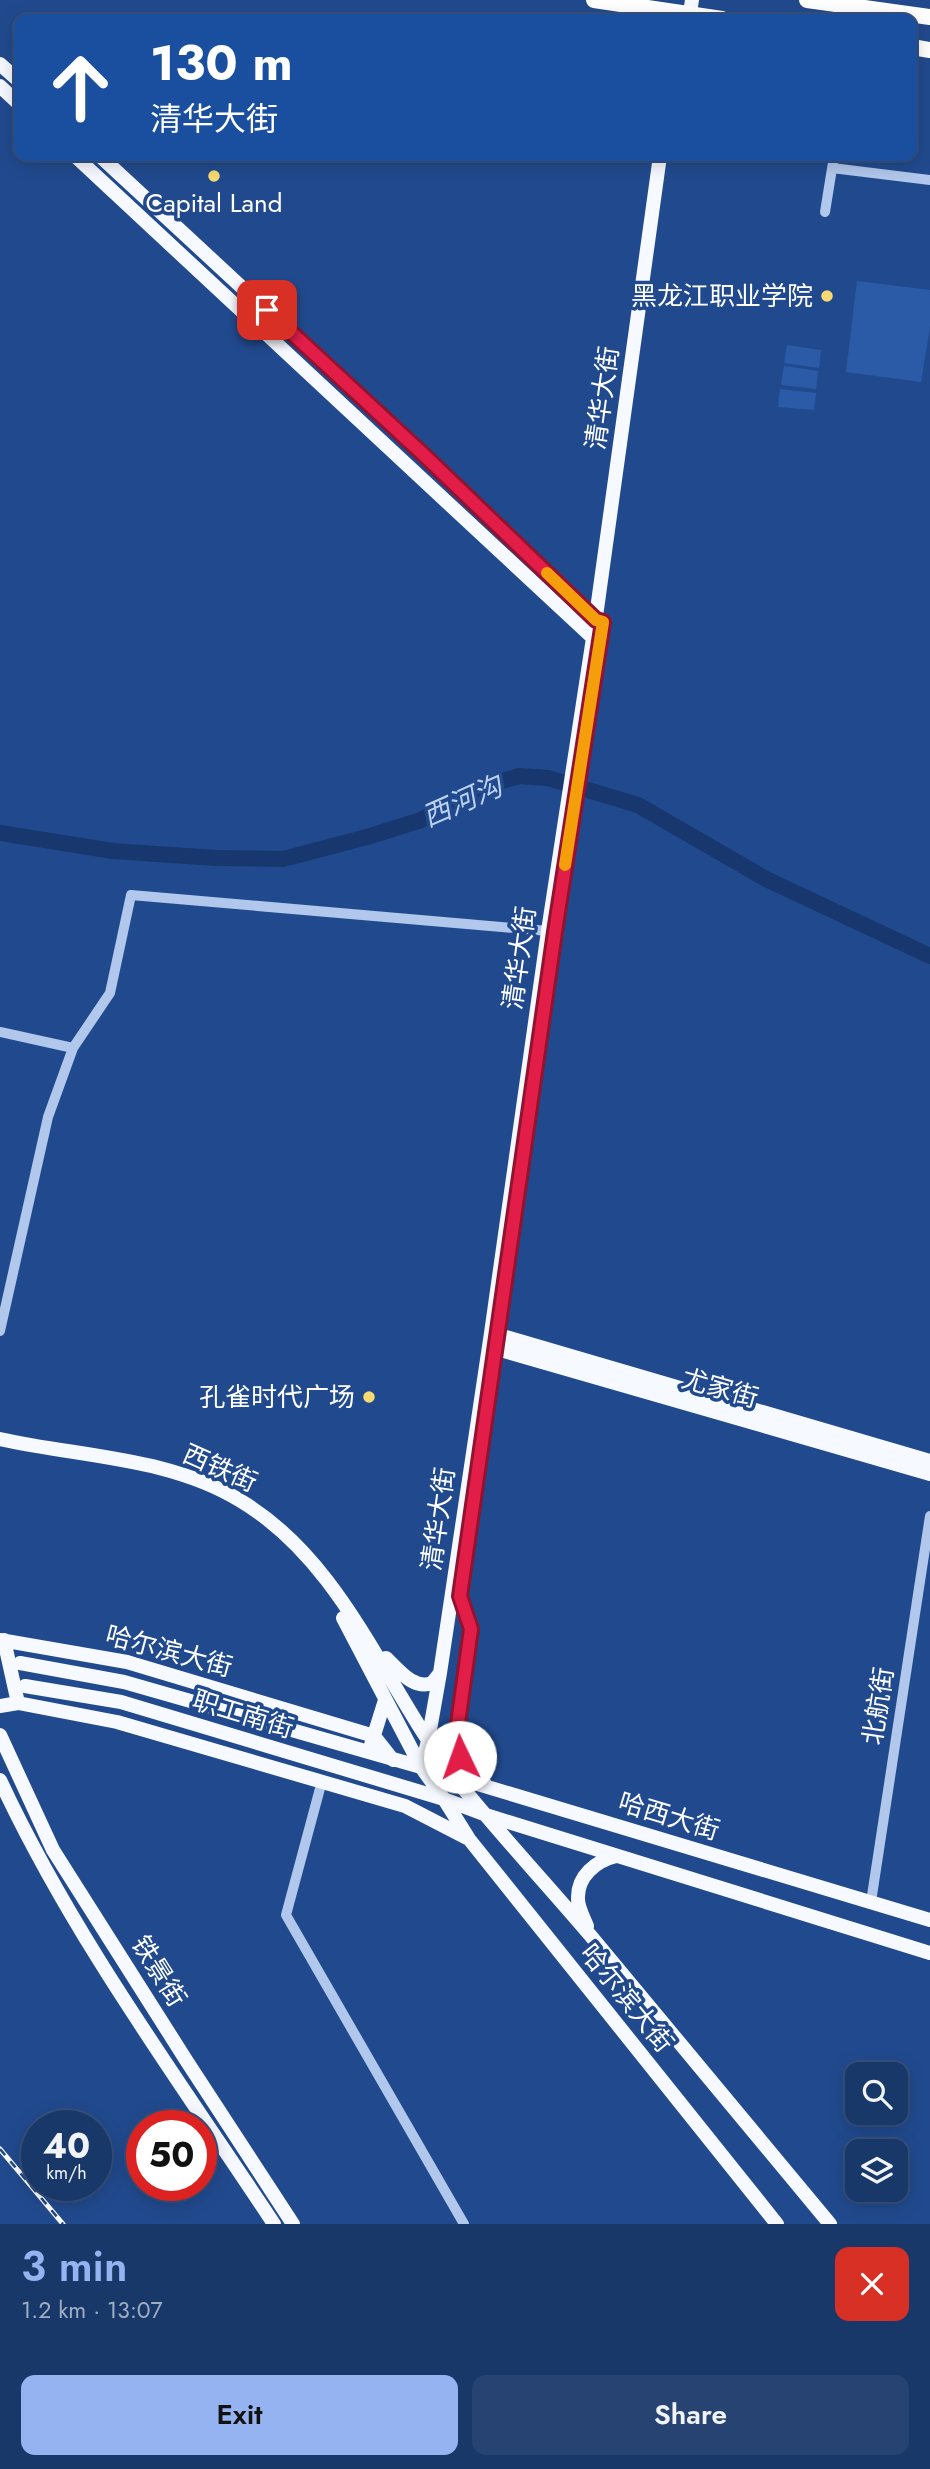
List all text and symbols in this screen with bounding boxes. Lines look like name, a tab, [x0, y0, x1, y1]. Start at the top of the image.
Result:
text: 130 m	[150, 28, 293, 98]
icon: ahead	[35, 42, 126, 133]
text: 清华大街	[150, 96, 278, 142]
marker: Capital Land	[206, 168, 222, 184]
place label: Capital Land	[145, 184, 283, 222]
place label: 黑龙江职业学院	[631, 277, 813, 315]
pin	[237, 280, 297, 340]
marker: 黑龙江职业学院	[819, 288, 835, 304]
icon: arrive	[248, 291, 286, 329]
street label: 清华大街	[576, 344, 628, 452]
water label: 西河沟	[415, 764, 512, 837]
street label: 清华大街	[493, 904, 545, 1012]
street label: 尤家街	[677, 1359, 763, 1417]
place label: 孔雀时代广场	[199, 1378, 355, 1416]
marker: 孔雀时代广场	[361, 1389, 377, 1405]
street label: 西铁街	[177, 1435, 263, 1501]
street label: 清华大街	[412, 1465, 464, 1573]
street label: 哈尔滨大街	[101, 1616, 237, 1686]
street label: 北航街	[853, 1665, 903, 1747]
street label: 职工南街	[188, 1681, 298, 1747]
position arrow	[423, 1720, 497, 1794]
street label: 哈西大街	[614, 1783, 724, 1849]
street label: 铁景街	[122, 1928, 196, 2014]
street label: 哈尔滨大街	[571, 1936, 683, 2060]
map controls	[845, 2062, 908, 2202]
button: search	[845, 2062, 908, 2125]
speed limit sign: 50	[126, 2110, 217, 2201]
text: 40	[43, 2121, 90, 2171]
button: layers	[845, 2139, 908, 2202]
text: km/h	[46, 2160, 87, 2186]
text: 3 min	[21, 2236, 127, 2297]
button: close	[835, 2247, 909, 2321]
text: 1.2 km · 13:07	[21, 2293, 163, 2327]
button: Exit	[21, 2375, 458, 2455]
button: Share	[472, 2375, 909, 2455]

